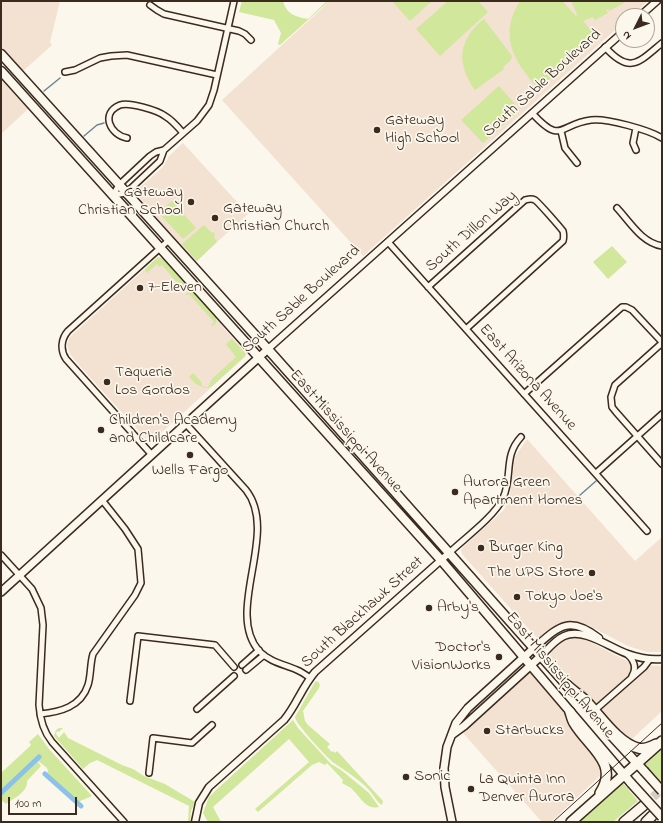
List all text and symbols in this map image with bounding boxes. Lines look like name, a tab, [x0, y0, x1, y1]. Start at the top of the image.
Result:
north arrow	[615, 8, 655, 48]
street label: South Sable Boulevard	[480, 26, 606, 142]
text: N	[618, 27, 635, 43]
place label: Gateway High School	[385, 111, 459, 149]
marker: Gateway High School	[372, 125, 382, 135]
place label: Gateway Christian School	[78, 183, 183, 221]
street label: South Dillon Way	[422, 187, 522, 277]
marker: Gateway Christian School	[186, 197, 196, 207]
place label: Gateway Christian Church	[223, 199, 329, 237]
marker: Gateway Christian Church	[210, 213, 220, 223]
street label: South Sable Boulevard	[239, 242, 365, 358]
place label: 7-Eleven	[148, 278, 202, 298]
marker: 7-Eleven	[135, 283, 145, 293]
street label: East Arizona Avenue	[474, 321, 580, 435]
place label: Taqueria Los Gordos	[115, 363, 190, 401]
street label: East Mississippi Avenue	[285, 367, 405, 497]
marker: Taqueria Los Gordos	[102, 377, 112, 387]
place label: Children's Academy and Childcare	[109, 411, 237, 449]
marker: Children's Academy and Childcare	[96, 425, 106, 435]
marker: Wells Fargo	[185, 450, 195, 460]
place label: Wells Fargo	[152, 461, 228, 481]
place label: Aurora Green Apartment Homes	[463, 473, 583, 511]
marker: Aurora Green Apartment Homes	[450, 487, 460, 497]
place label: Burger King	[489, 538, 563, 558]
marker: Burger King	[476, 543, 486, 553]
street label: South Blackhawk Street	[298, 553, 428, 673]
place label: The UPS Store	[487, 563, 584, 583]
marker: The UPS Store	[587, 568, 597, 578]
place label: Tokyo Joe's	[525, 587, 603, 607]
marker: Tokyo Joe's	[512, 592, 522, 602]
place label: Arby's	[437, 598, 479, 618]
marker: Arby's	[424, 603, 434, 613]
street label: East Mississippi Avenue	[501, 609, 617, 743]
place label: Doctor's VisionWorks	[412, 638, 491, 676]
marker: Doctor's VisionWorks	[494, 652, 504, 662]
place label: Starbucks	[495, 721, 564, 741]
marker: Starbucks	[482, 726, 492, 736]
place label: Sonic	[414, 767, 450, 787]
place label: La Quinta Inn Denver Aurora	[479, 770, 574, 808]
marker: Sonic	[401, 772, 411, 782]
marker: La Quinta Inn Denver Aurora	[466, 784, 476, 794]
scale bar	[10, 789, 79, 815]
text: 100 m	[15, 795, 42, 813]

